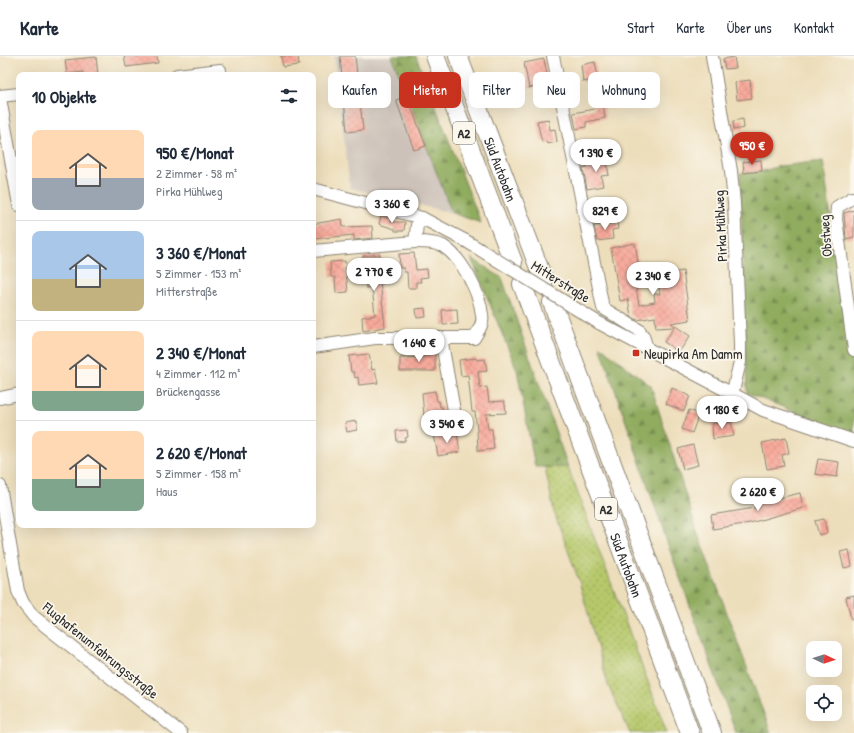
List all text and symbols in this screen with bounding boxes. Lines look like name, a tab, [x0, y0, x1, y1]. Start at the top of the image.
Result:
text: Karte	[20, 15, 59, 41]
text: Start	[627, 18, 654, 37]
text: Karte	[676, 18, 705, 37]
text: Über uns	[727, 18, 772, 37]
text: Kontakt	[794, 18, 834, 37]
chip: Kaufen	[328, 72, 391, 108]
chip: Mieten	[399, 72, 461, 108]
chip: Filter	[469, 72, 525, 108]
chip: Neu	[533, 72, 580, 108]
chip: Wohnung	[588, 72, 660, 108]
text: 10 Objekte	[32, 85, 97, 108]
icon: filters	[278, 85, 300, 107]
road number: A2	[453, 122, 475, 144]
pin: 950 €	[724, 132, 780, 166]
street label: Süd Autobahn	[480, 134, 522, 204]
text: 950 €	[739, 136, 765, 154]
pin: 1 390 €	[559, 139, 633, 173]
text: 950 €/Monat	[156, 141, 234, 164]
text: 1 390 €	[579, 143, 613, 161]
icon: home	[64, 146, 112, 194]
text: 2 Zimmer · 58 m²	[156, 164, 237, 182]
text: Pirka Mühlweg	[156, 182, 222, 200]
pin: 3 360 €	[355, 190, 429, 224]
street label: Pirka Mühlweg	[709, 190, 732, 262]
text: 3 360 €	[375, 194, 409, 212]
pin: 829 €	[577, 197, 633, 231]
text: 829 €	[592, 201, 618, 219]
street label: Obstweg	[814, 214, 837, 258]
text: 3 360 €/Monat	[156, 241, 246, 264]
icon: home	[64, 247, 112, 295]
street label: Mitterstraße	[527, 255, 594, 308]
pin: 2 770 €	[337, 258, 411, 292]
text: 2 770 €	[355, 262, 393, 280]
pin: 2 340 €	[616, 262, 690, 296]
text: 5 Zimmer · 153 m²	[156, 264, 241, 282]
text: 2 340 €	[636, 266, 670, 284]
text: Mitterstraße	[156, 282, 217, 300]
pin: 1 640 €	[382, 329, 456, 363]
text: 1 640 €	[403, 333, 435, 351]
text: 2 340 €/Monat	[156, 341, 246, 364]
place label: Neupirka Am Damm	[644, 344, 742, 364]
icon: home	[64, 347, 112, 395]
marker: Neupirka Am Damm	[631, 348, 641, 358]
text: 4 Zimmer · 112 m²	[156, 364, 240, 382]
text: Brückengasse	[156, 382, 220, 400]
pin: 1 180 €	[685, 396, 759, 430]
text: 1 180 €	[705, 400, 739, 418]
pin: 3 540 €	[410, 410, 484, 444]
text: 3 540 €	[430, 414, 464, 432]
text: 2 620 €/Monat	[156, 441, 247, 464]
icon: home	[64, 447, 112, 495]
text: 5 Zimmer · 158 m²	[156, 464, 241, 482]
pin: 2 620 €	[721, 478, 795, 512]
text: Haus	[156, 482, 177, 500]
text: 2 620 €	[740, 482, 776, 500]
road number: A2	[595, 498, 617, 520]
street label: Süd Autobahn	[606, 530, 648, 600]
street label: Flughafenumfahrungsstraße	[38, 597, 163, 704]
north arrow	[806, 641, 842, 677]
map controls	[806, 641, 842, 721]
button: locate	[806, 685, 842, 721]

